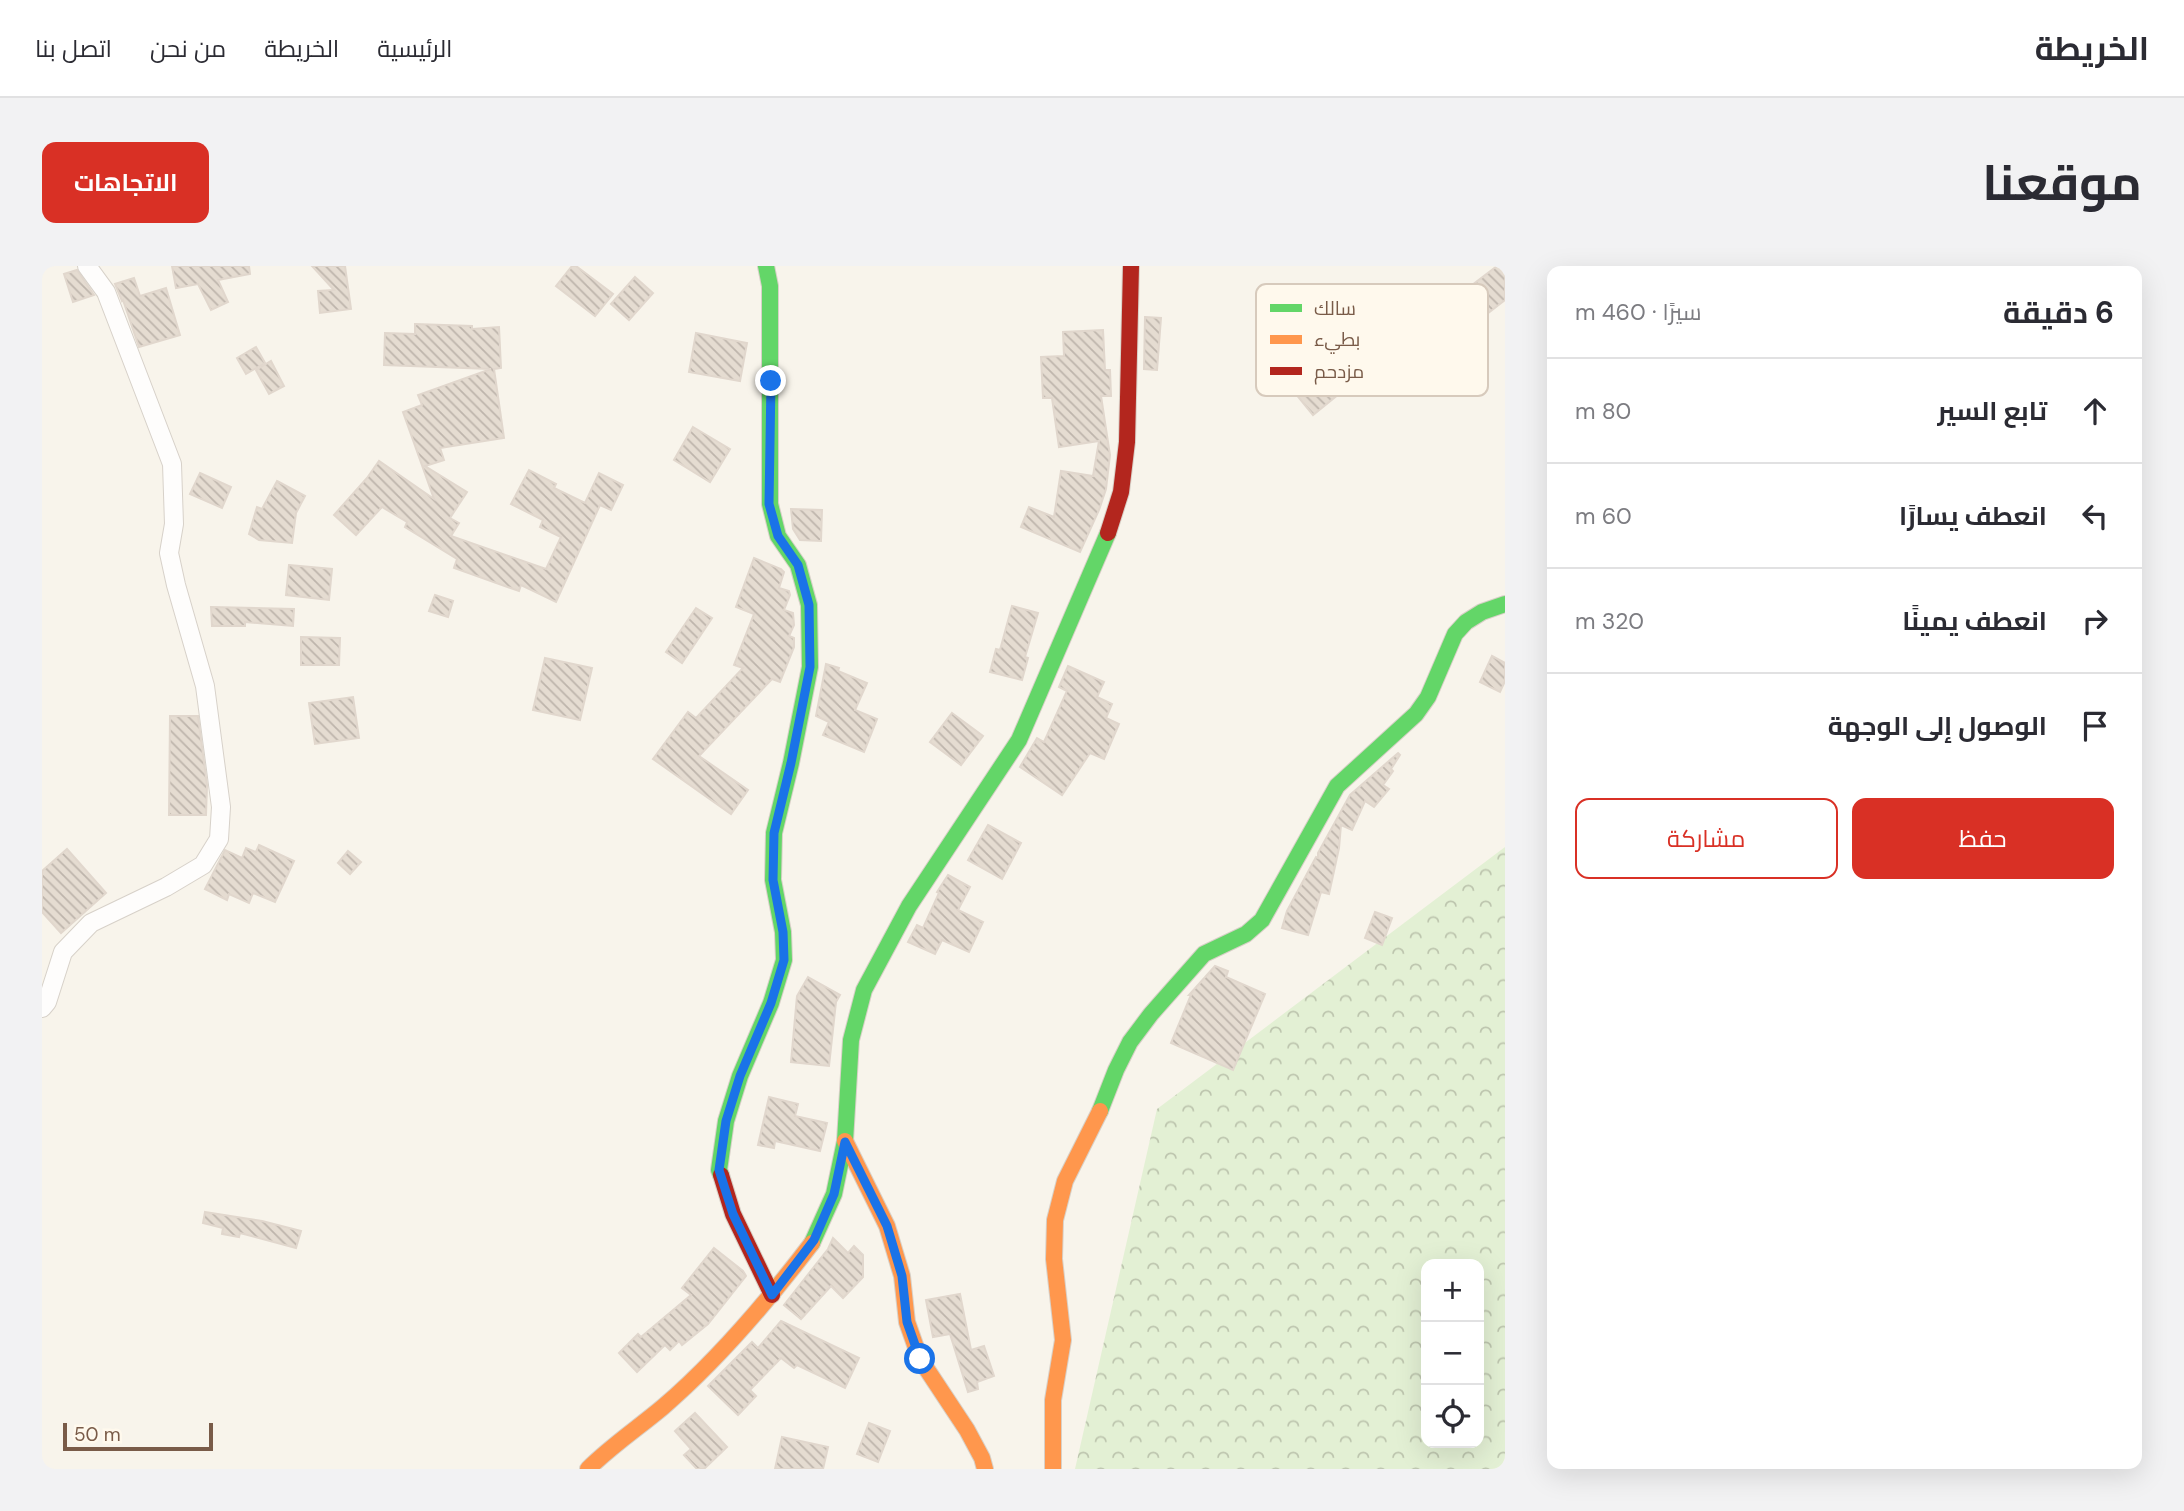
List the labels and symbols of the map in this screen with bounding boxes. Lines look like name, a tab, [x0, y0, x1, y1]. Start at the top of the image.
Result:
legend	[1256, 284, 1488, 396]
text: سالك	[1314, 296, 1356, 321]
text: بطيء	[1314, 327, 1360, 354]
text: مزدحم	[1314, 359, 1364, 385]
route end	[755, 365, 786, 396]
route start	[904, 1343, 935, 1374]
scale bar	[63, 1420, 214, 1452]

